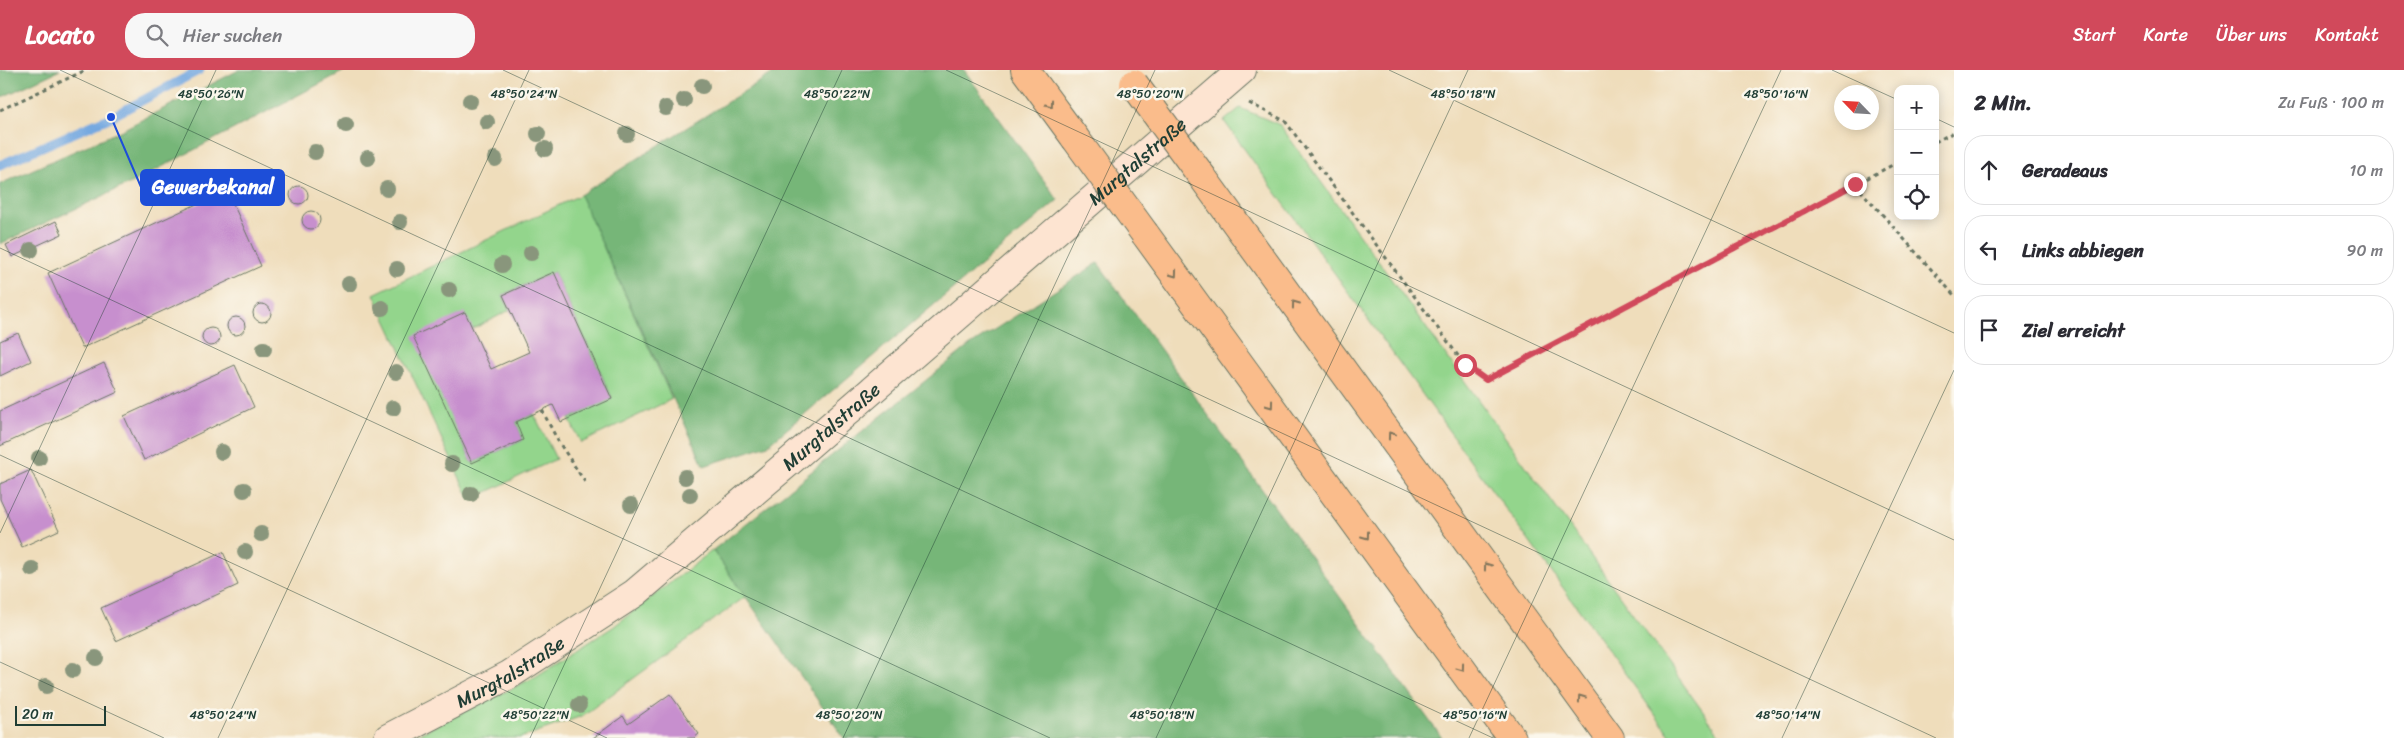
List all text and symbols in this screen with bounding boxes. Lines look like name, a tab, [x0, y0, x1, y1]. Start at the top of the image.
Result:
search box	[125, 13, 475, 58]
text: Locato	[25, 14, 95, 56]
text: Hier suchen	[183, 19, 282, 52]
text: Start	[2073, 19, 2116, 51]
text: Karte	[2144, 19, 2188, 51]
text: Über uns	[2216, 19, 2287, 51]
text: Kontakt	[2315, 19, 2379, 51]
icon: search	[143, 21, 171, 49]
text: 48°50'26"N	[178, 83, 245, 105]
text: 48°50'24"N	[491, 83, 558, 105]
text: 48°50'22"N	[804, 83, 871, 105]
text: 48°50'20"N	[1116, 83, 1184, 105]
text: 48°50'18"N	[1431, 83, 1496, 105]
text: 48°50'16"N	[1744, 83, 1809, 105]
text: 2 Min.	[1974, 84, 2032, 122]
north arrow	[1834, 85, 1879, 130]
map controls	[1894, 85, 1939, 220]
button: +	[1894, 85, 1939, 130]
text: Zu Fuß · 100 m	[2278, 88, 2384, 117]
one-way arrow	[1044, 98, 1053, 108]
street label: Murgtalstraße	[1080, 108, 1194, 214]
button: −	[1894, 130, 1939, 175]
text: Geradeaus	[2022, 154, 2108, 187]
icon: ahead	[1975, 156, 2003, 184]
text: 10 m	[2350, 156, 2383, 185]
callout: Gewerbekanal	[141, 170, 284, 205]
text: Gewerbekanal	[151, 170, 276, 205]
route end	[1844, 173, 1867, 196]
button: locate	[1894, 175, 1939, 220]
text: Links abbiegen	[2022, 234, 2144, 267]
icon: left	[1975, 236, 2003, 264]
text: 90 m	[2347, 236, 2383, 265]
one-way arrow	[1168, 268, 1177, 278]
one-way arrow	[1292, 300, 1301, 310]
text: Ziel erreicht	[2022, 314, 2125, 347]
icon: arrive	[1975, 316, 2003, 344]
route start	[1454, 354, 1477, 377]
street label: Murgtalstraße	[774, 373, 888, 479]
one-way arrow	[1264, 399, 1273, 409]
one-way arrow	[1388, 431, 1397, 441]
one-way arrow	[1360, 530, 1369, 540]
one-way arrow	[1484, 563, 1492, 572]
street label: Murgtalstraße	[449, 626, 572, 717]
one-way arrow	[1455, 662, 1464, 671]
one-way arrow	[1578, 694, 1587, 704]
text: 20 m	[22, 702, 53, 727]
scale bar	[15, 703, 106, 726]
text: 48°50'24"N	[190, 704, 257, 726]
text: 48°50'22"N	[503, 704, 570, 726]
text: 48°50'20"N	[815, 704, 883, 726]
text: 48°50'18"N	[1130, 704, 1195, 726]
text: 48°50'16"N	[1443, 704, 1508, 726]
text: 48°50'14"N	[1755, 704, 1821, 726]

